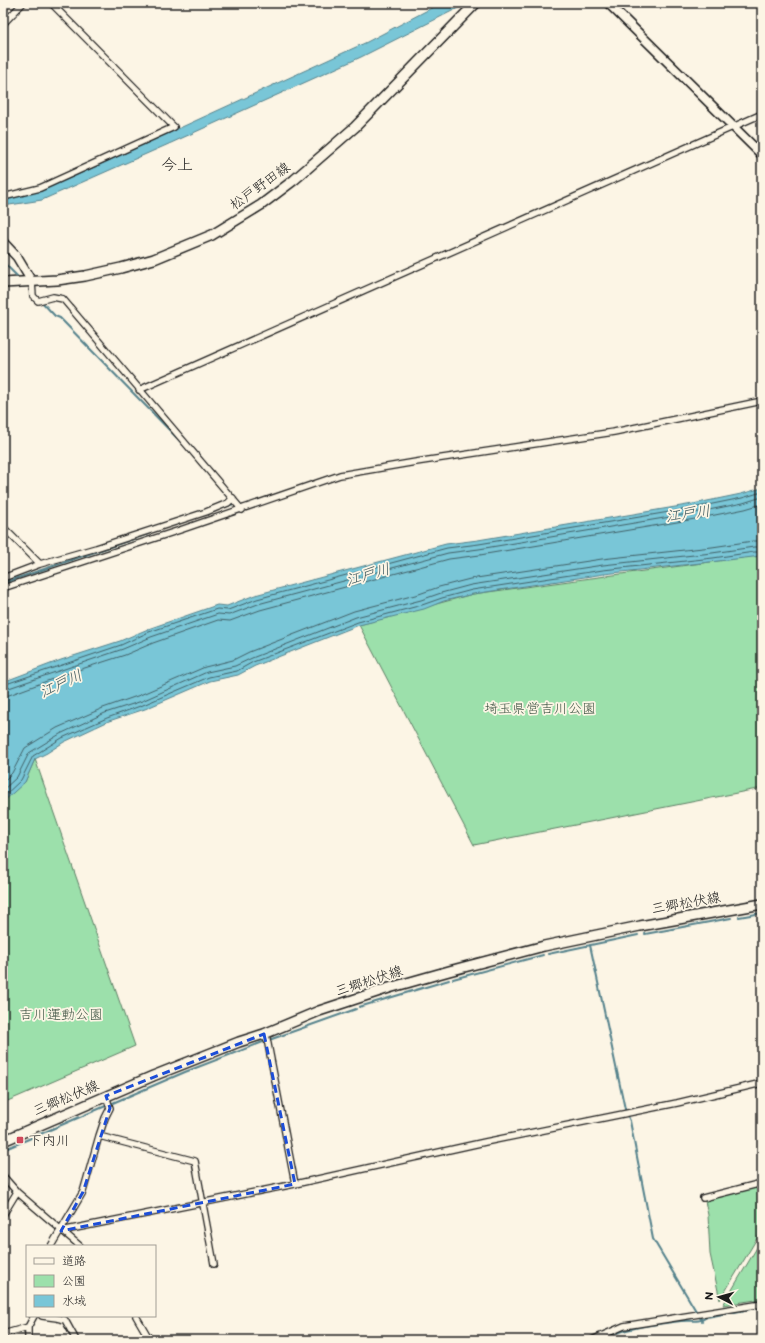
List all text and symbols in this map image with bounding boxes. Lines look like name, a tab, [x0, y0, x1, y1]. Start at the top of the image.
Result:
district label: 今上	[161, 156, 193, 175]
street label: 松戸野田線	[227, 159, 293, 213]
water label: 江戸川	[664, 501, 712, 527]
water label: 江戸川	[344, 560, 392, 590]
water label: 江戸川	[37, 666, 85, 702]
park label: 埼玉県営吉川公園	[484, 700, 596, 717]
street label: 三郷松伏線	[650, 889, 722, 917]
street label: 三郷松伏線	[333, 962, 405, 1000]
park label: 吉川運動公園	[19, 1006, 103, 1023]
street label: 三郷松伏線	[30, 1077, 102, 1119]
place label: 下内川	[28, 1132, 70, 1149]
marker: 下内川	[15, 1135, 25, 1145]
legend	[26, 1245, 156, 1317]
text: 道路	[62, 1254, 86, 1269]
text: 公園	[62, 1274, 86, 1289]
north arrow	[699, 1277, 739, 1317]
text: N	[703, 1291, 716, 1301]
text: 水域	[62, 1294, 86, 1309]

